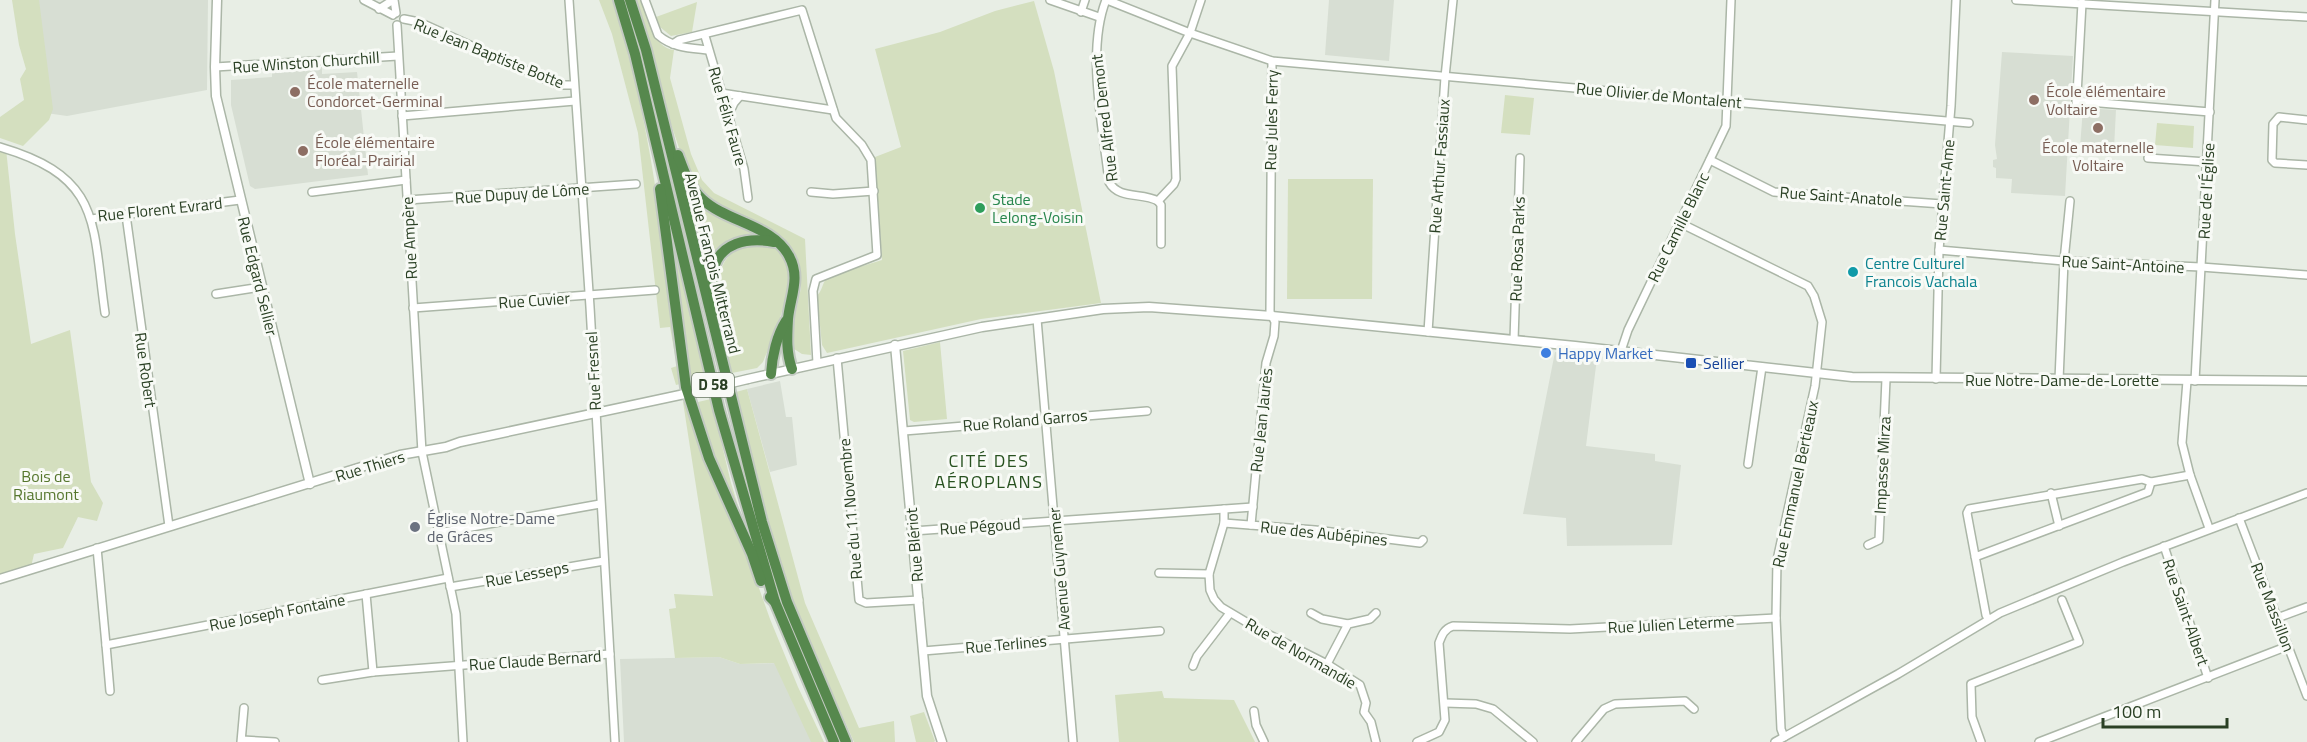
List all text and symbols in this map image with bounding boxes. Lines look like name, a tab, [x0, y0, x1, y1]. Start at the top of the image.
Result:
street label: Rue Jean Baptiste Botte	[410, 12, 568, 94]
street label: Rue Winston Churchill	[232, 45, 380, 79]
street label: Rue Alfred Demont	[1084, 53, 1124, 183]
street label: Rue Félix Faure	[702, 64, 754, 168]
street label: Rue Jules Ferry	[1258, 69, 1284, 171]
place label: École maternelle Condorcet-Germinal	[307, 71, 443, 113]
street label: Rue Olivier de Montalent	[1575, 76, 1743, 114]
place label: École élémentaire Voltaire	[2046, 79, 2166, 121]
marker: École maternelle Condorcet-Germinal	[288, 85, 302, 99]
marker: École élémentaire Voltaire	[2027, 93, 2041, 107]
street label: Rue Arthur Fassiaux	[1422, 98, 1456, 234]
marker: École maternelle Voltaire	[2091, 121, 2105, 135]
place label: École élémentaire Floréal-Prairial	[315, 130, 435, 172]
place label: École maternelle Voltaire	[2042, 135, 2154, 177]
street label: Rue Saint-Ame	[1928, 138, 1960, 242]
street label: Rue de l'Église	[2191, 142, 2221, 240]
marker: École élémentaire Floréal-Prairial	[296, 144, 310, 158]
street label: Rue Camille Blanc	[1641, 168, 1715, 286]
street label: Avenue François Mitterrand	[679, 170, 747, 356]
street label: Rue Dupuy de Lôme	[454, 176, 590, 210]
street label: Rue Saint-Anatole	[1779, 180, 1903, 212]
place label: Stade Lelong-Voisin	[992, 187, 1083, 229]
street label: Rue Florent Evrard	[96, 191, 224, 227]
street label: Rue Ampère	[395, 196, 423, 280]
street label: Rue Rosa Parks	[1503, 196, 1531, 302]
marker: Stade Lelong-Voisin	[973, 201, 987, 215]
street label: Rue Edgard Sellier	[232, 214, 284, 338]
street label: Rue Saint-Antoine	[2061, 249, 2185, 279]
place label: Centre Culturel Francois Vachala	[1865, 251, 1977, 293]
marker: Centre Culturel Francois Vachala	[1846, 265, 1860, 279]
street label: Rue Cuvier	[497, 285, 571, 314]
street label: Rue Robert	[129, 331, 163, 410]
street label: Rue Fresnel	[579, 331, 607, 411]
place label: Happy Market	[1558, 341, 1653, 365]
marker: Happy Market	[1539, 346, 1553, 360]
place label: Sellier	[1703, 351, 1745, 375]
marker: Sellier	[1684, 356, 1698, 370]
street label: Rue Jean Jaurès	[1244, 367, 1278, 473]
street label: Rue Notre-Dame-de-Lorette	[1965, 368, 2159, 392]
road number: D 58	[692, 373, 734, 397]
street label: Rue Emmanuel Bertieaux	[1766, 398, 1824, 570]
street label: Rue Roland Garros	[962, 403, 1088, 437]
street label: Impasse Mirza	[1867, 415, 1897, 515]
street label: Rue du 11 Novembre	[832, 437, 868, 581]
street label: Rue Thiers	[332, 444, 408, 488]
district label: CITÉ DES AÉROPLANS	[934, 447, 1044, 495]
park label: Bois de Riaumont	[13, 464, 79, 506]
place label: Église Notre-Dame de Grâces	[427, 506, 555, 548]
street label: Rue Blériot	[899, 506, 929, 583]
street label: Avenue Guynemer	[1042, 506, 1076, 631]
street label: Rue Pégoud	[939, 511, 1021, 541]
street label: Rue des Aubépines	[1259, 514, 1389, 552]
marker: Église Notre-Dame de Grâces	[408, 520, 422, 534]
street label: Rue Lesseps	[483, 555, 571, 593]
street label: Rue Saint-Albert	[2156, 555, 2216, 669]
street label: Rue Massillon	[2245, 559, 2301, 655]
street label: Rue Joseph Fontaine	[207, 587, 347, 637]
street label: Rue Julien Leterme	[1607, 609, 1735, 639]
street label: Rue de Normandie	[1241, 611, 1361, 695]
street label: Rue Terlines	[964, 628, 1048, 660]
street label: Rue Claude Bernard	[468, 643, 602, 677]
scale bar	[2103, 691, 2228, 729]
text: 100 m	[2112, 698, 2161, 725]

